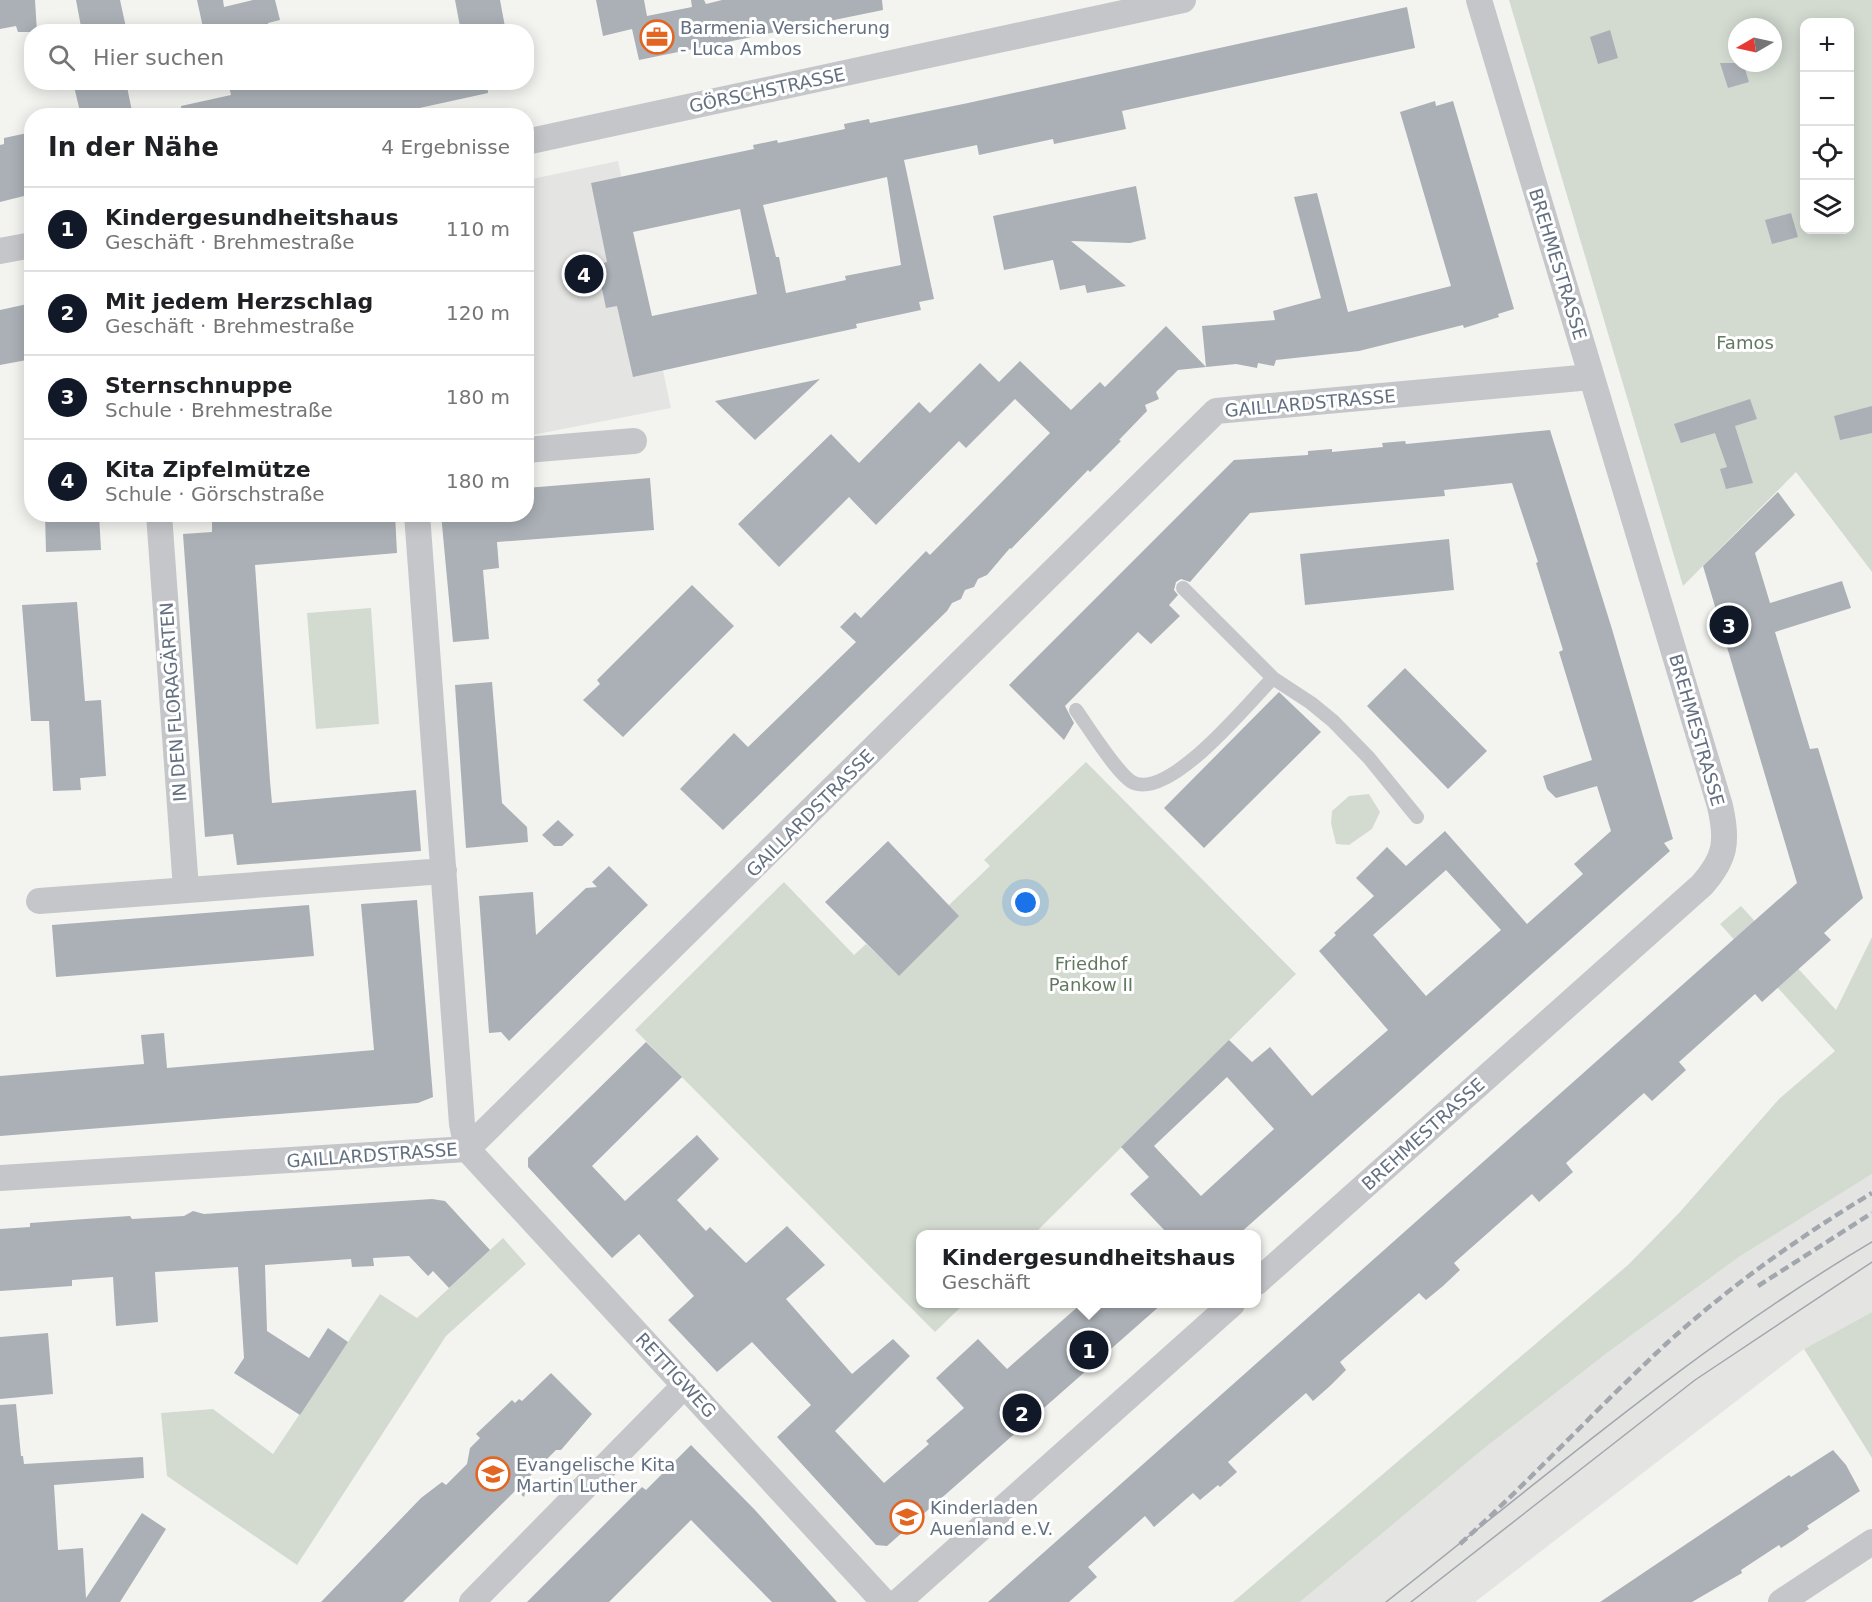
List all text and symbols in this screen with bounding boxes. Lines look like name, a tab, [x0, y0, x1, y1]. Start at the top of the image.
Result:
place label: Barmenia Versicherung - Luca Ambos	[680, 17, 890, 59]
north arrow	[1728, 18, 1782, 72]
map controls	[1800, 18, 1854, 234]
button: +	[1800, 18, 1854, 72]
office icon: Barmenia Versicherung - Luca Ambos	[639, 19, 675, 55]
search box	[24, 24, 534, 90]
icon: search	[45, 41, 78, 74]
text: Hier suchen	[93, 45, 224, 70]
street label: GÖRSCHSTRASSE	[687, 63, 847, 117]
button: −	[1800, 72, 1854, 126]
button: locate	[1800, 126, 1854, 180]
text: In der Nähe	[48, 132, 219, 162]
text: 4 Ergebnisse	[381, 135, 510, 159]
button: layers	[1800, 180, 1854, 234]
street label: BREHMESTRASSE	[1525, 186, 1591, 342]
text: Kindergesundheitshaus	[105, 205, 399, 230]
text: 1	[61, 217, 74, 241]
text: 110 m	[446, 217, 510, 241]
text: Geschäft · Brehmestraße	[105, 230, 355, 254]
pin: 4	[564, 252, 604, 296]
text: Mit jedem Herzschlag	[105, 289, 373, 314]
text: 2	[61, 301, 74, 325]
text: 120 m	[446, 301, 510, 325]
text: Geschäft · Brehmestraße	[105, 314, 355, 338]
park label: Famos	[1716, 332, 1774, 353]
text: Sternschnuppe	[105, 373, 292, 398]
text: 3	[61, 385, 74, 409]
text: 180 m	[446, 385, 510, 409]
street label: GAILLARDSTRASSE	[1224, 385, 1396, 421]
text: Schule · Brehmestraße	[105, 398, 333, 422]
text: Kita Zipfelmütze	[105, 457, 311, 482]
text: 4	[61, 469, 74, 493]
text: 180 m	[446, 469, 510, 493]
text: Schule · Görschstraße	[105, 482, 325, 506]
street label: IN DEN FLORAGÄRTEN	[156, 602, 190, 802]
pin: 3	[1710, 602, 1748, 648]
street label: BREHMESTRASSE	[1665, 651, 1729, 809]
street label: GAILLARDSTRASSE	[742, 745, 878, 881]
your location	[1011, 888, 1040, 917]
park label: Friedhof Pankow II	[1049, 953, 1133, 995]
street label: BREHMESTRASSE	[1357, 1074, 1489, 1194]
street label: GAILLARDSTRASSE	[286, 1139, 458, 1171]
popup	[916, 1230, 1261, 1308]
text: Kindergesundheitshaus	[942, 1245, 1235, 1270]
text: Geschäft	[942, 1270, 1030, 1294]
street label: RETTIGWEG	[632, 1328, 720, 1422]
pin: 1	[1070, 1328, 1108, 1372]
pin: 2	[1002, 1390, 1042, 1436]
place label: Evangelische Kita Martin Luther	[516, 1454, 675, 1496]
school or university icon: Evangelische Kita Martin Luther	[475, 1456, 511, 1492]
place label: Kinderladen Auenland e.V.	[930, 1497, 1053, 1539]
school or university icon: Kinderladen Auenland e.V.	[889, 1499, 925, 1535]

